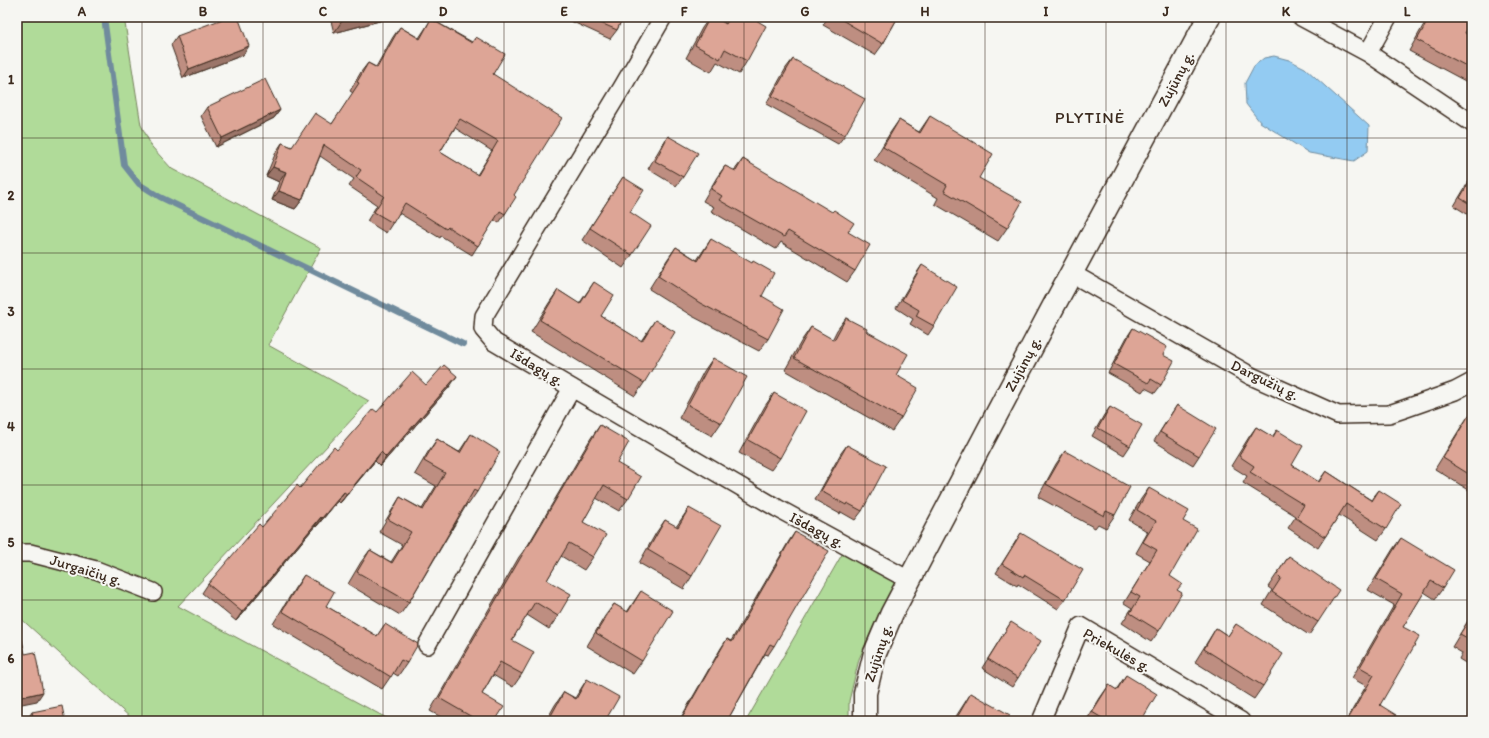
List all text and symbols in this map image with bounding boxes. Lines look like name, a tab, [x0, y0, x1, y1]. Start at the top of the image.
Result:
text: A	[77, 4, 87, 19]
text: B	[199, 4, 208, 19]
text: C	[319, 4, 328, 19]
text: D	[439, 4, 448, 19]
text: E	[560, 4, 568, 19]
text: F	[681, 4, 688, 19]
text: G	[801, 4, 810, 19]
text: H	[921, 4, 930, 19]
text: I	[1044, 4, 1049, 19]
text: J	[1162, 4, 1170, 19]
text: K	[1282, 4, 1291, 19]
text: L	[1404, 4, 1411, 19]
street label: Zujūnų g.	[1154, 48, 1198, 110]
text: 1	[8, 72, 14, 87]
district label: PLYTINĖ	[1055, 107, 1125, 127]
text: 2	[8, 188, 15, 203]
text: 3	[7, 304, 15, 319]
street label: Zujūnų g.	[1001, 333, 1045, 395]
street label: Išdagų g.	[507, 344, 567, 390]
street label: Dargužių g.	[1228, 356, 1302, 404]
text: 4	[7, 419, 15, 434]
street label: Išdagų g.	[787, 508, 847, 552]
text: 5	[8, 535, 15, 550]
street label: Jurgaičių g.	[48, 551, 124, 589]
street label: Zujūnų g.	[860, 622, 896, 684]
street label: Priekulės g.	[1080, 624, 1154, 676]
text: 6	[8, 651, 15, 666]

